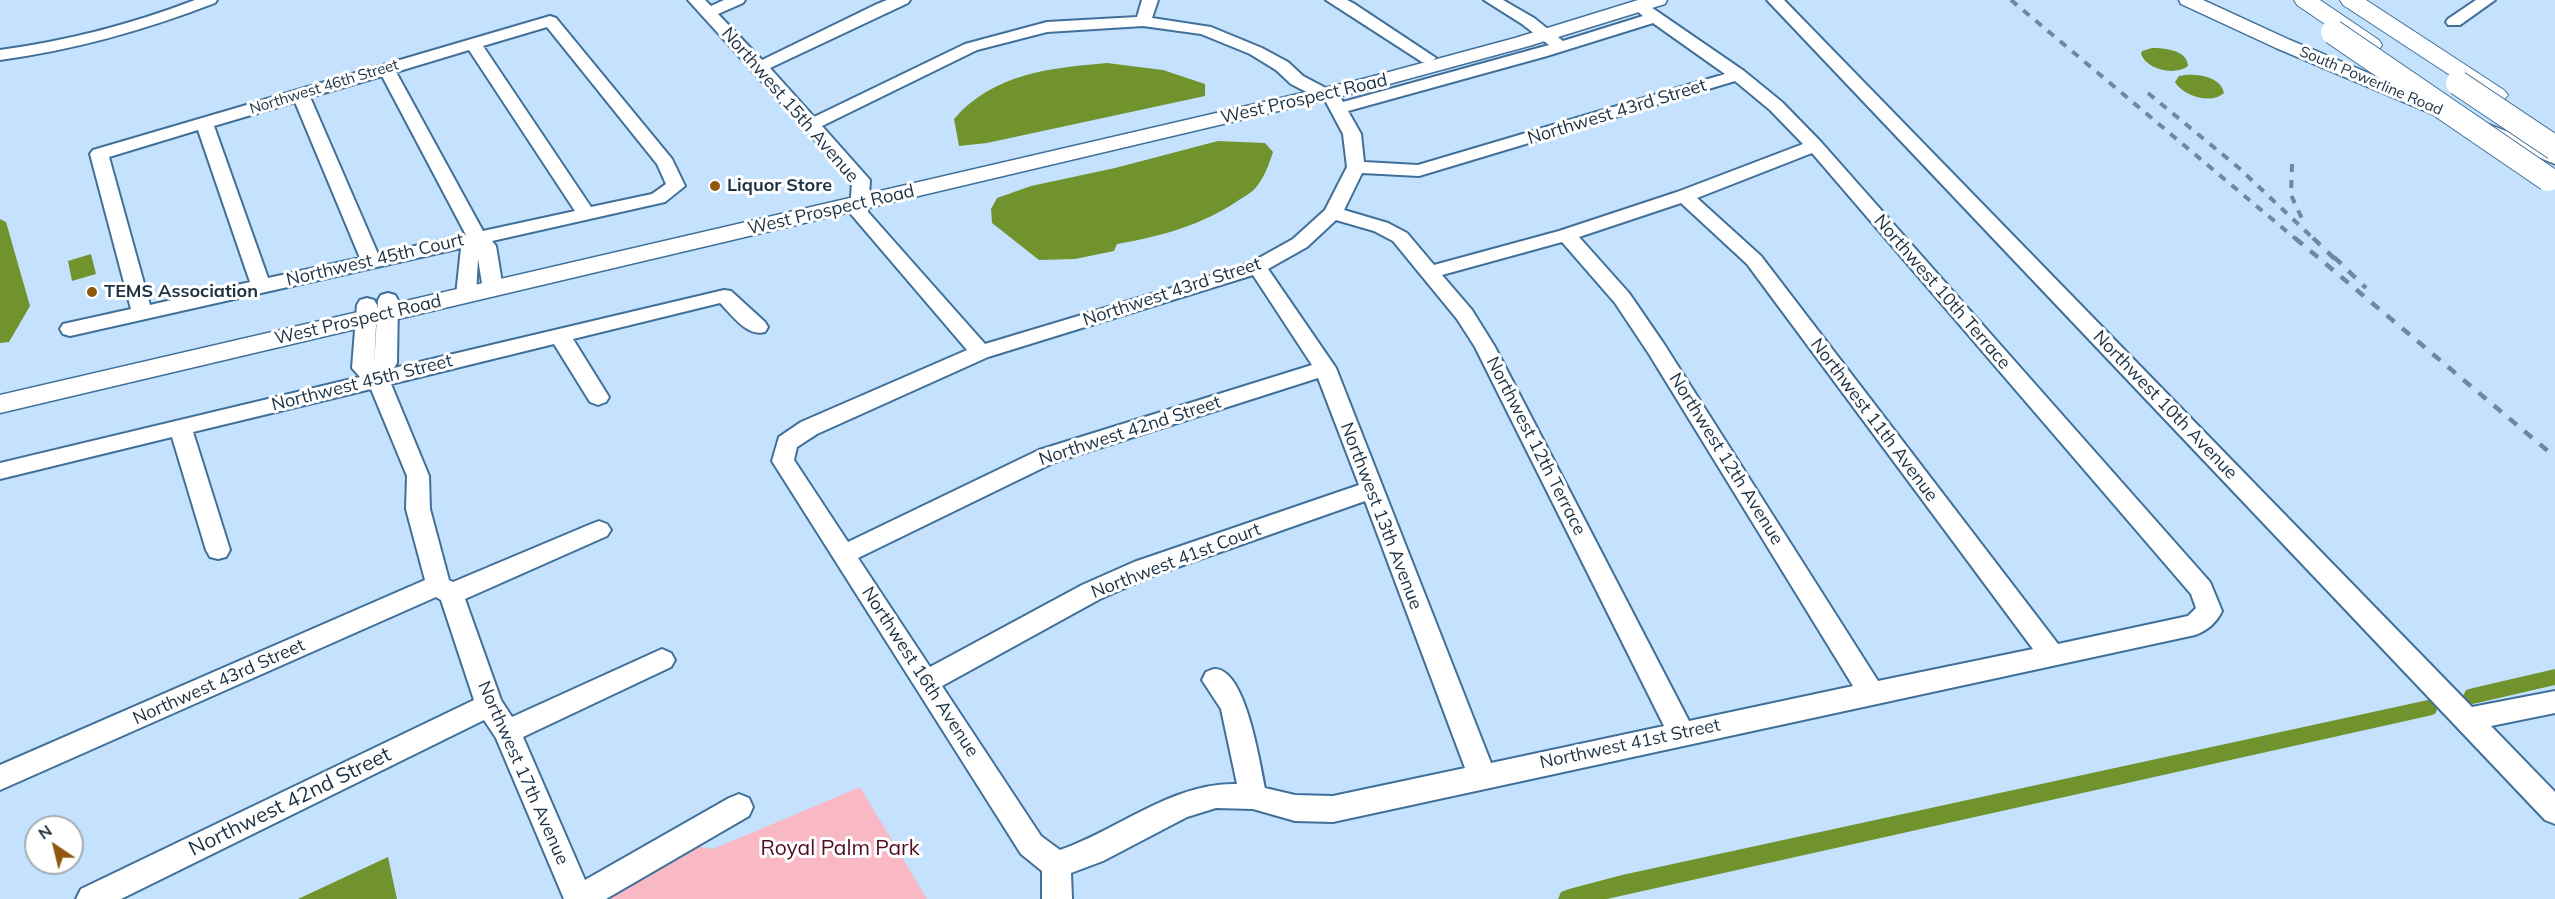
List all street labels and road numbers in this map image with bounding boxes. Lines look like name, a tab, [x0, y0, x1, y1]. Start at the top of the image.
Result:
street label: Northwest 15th Avenue	[717, 23, 863, 187]
street label: South Powerline Road	[2297, 43, 2445, 119]
street label: Northwest 46th Street	[247, 56, 401, 118]
street label: West Prospect Road	[1219, 69, 1389, 129]
street label: Northwest 43rd Street	[1525, 74, 1709, 150]
street label: West Prospect Road	[746, 180, 916, 240]
street label: Northwest 10th Terrace	[1869, 210, 2015, 374]
street label: Northwest 45th Court	[284, 229, 466, 291]
street label: Northwest 43rd Street	[1080, 253, 1264, 331]
street label: West Prospect Road	[273, 290, 443, 350]
street label: Northwest 10th Avenue	[2088, 326, 2242, 484]
street label: Northwest 11th Avenue	[1806, 334, 1942, 506]
street label: Northwest 45th Street	[269, 350, 455, 416]
street label: Northwest 12th Terrace	[1482, 353, 1590, 539]
street label: Northwest 12th Avenue	[1664, 369, 1788, 549]
street label: Northwest 42nd Street	[1036, 391, 1224, 471]
street label: Northwest 13th Avenue	[1335, 419, 1427, 613]
street label: Northwest 41st Court	[1088, 519, 1264, 603]
street label: Northwest 16th Avenue	[857, 583, 983, 761]
street label: Northwest 43rd Street	[130, 634, 308, 730]
street label: Northwest 17th Avenue	[473, 678, 573, 868]
street label: Northwest 41st Street	[1538, 714, 1722, 774]
street label: Northwest 42nd Street	[185, 742, 395, 862]

